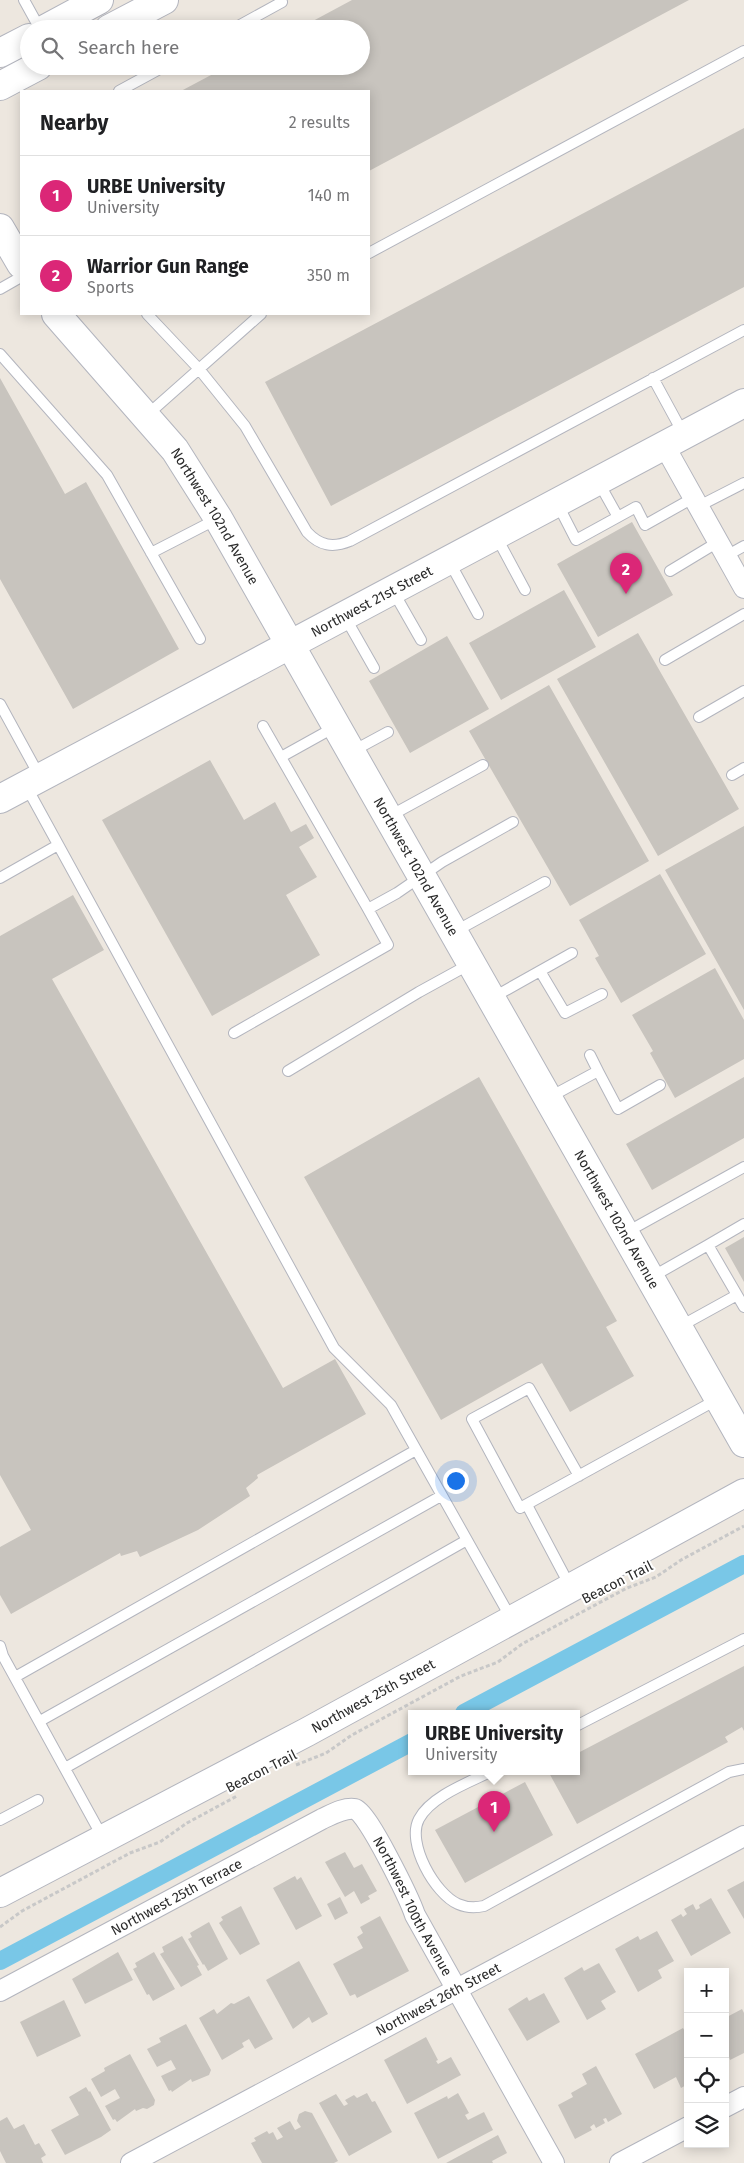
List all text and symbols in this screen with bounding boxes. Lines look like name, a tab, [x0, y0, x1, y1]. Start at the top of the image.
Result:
search box	[20, 20, 370, 75]
icon: search	[38, 34, 66, 62]
text: Search here	[78, 36, 179, 59]
text: Nearby	[40, 110, 108, 136]
text: 2 results	[289, 113, 350, 132]
text: URBE University	[87, 175, 225, 198]
text: 1	[52, 186, 60, 205]
text: 140 m	[308, 186, 350, 205]
text: University	[87, 198, 160, 217]
text: Warrior Gun Range	[87, 255, 249, 278]
text: 2	[52, 266, 60, 285]
text: 350 m	[307, 266, 350, 285]
text: Sports	[87, 278, 134, 297]
street label: Northwest 102nd Avenue	[167, 445, 262, 588]
pin: 2	[610, 553, 642, 594]
street label: Northwest 21st Street	[308, 562, 436, 641]
street label: Northwest 102nd Avenue	[370, 794, 462, 939]
street label: Northwest 102nd Avenue	[570, 1147, 663, 1292]
your location	[443, 1468, 469, 1494]
street label: Beacon Trail	[579, 1557, 656, 1608]
street label: Northwest 25th Street	[309, 1655, 439, 1737]
popup	[408, 1710, 580, 1775]
text: URBE University	[425, 1722, 563, 1745]
text: University	[425, 1745, 497, 1764]
street label: Beacon Trail	[223, 1746, 300, 1797]
pin: 1	[478, 1791, 510, 1832]
street label: Northwest 100th Avenue	[369, 1834, 455, 1979]
street label: Northwest 25th Terrace	[108, 1855, 245, 1939]
street label: Northwest 26th Street	[373, 1959, 504, 2040]
map controls	[684, 1968, 729, 2148]
button: +	[684, 1968, 729, 2013]
button: −	[684, 2013, 729, 2058]
button: locate	[684, 2058, 729, 2103]
button: layers	[684, 2103, 729, 2148]

